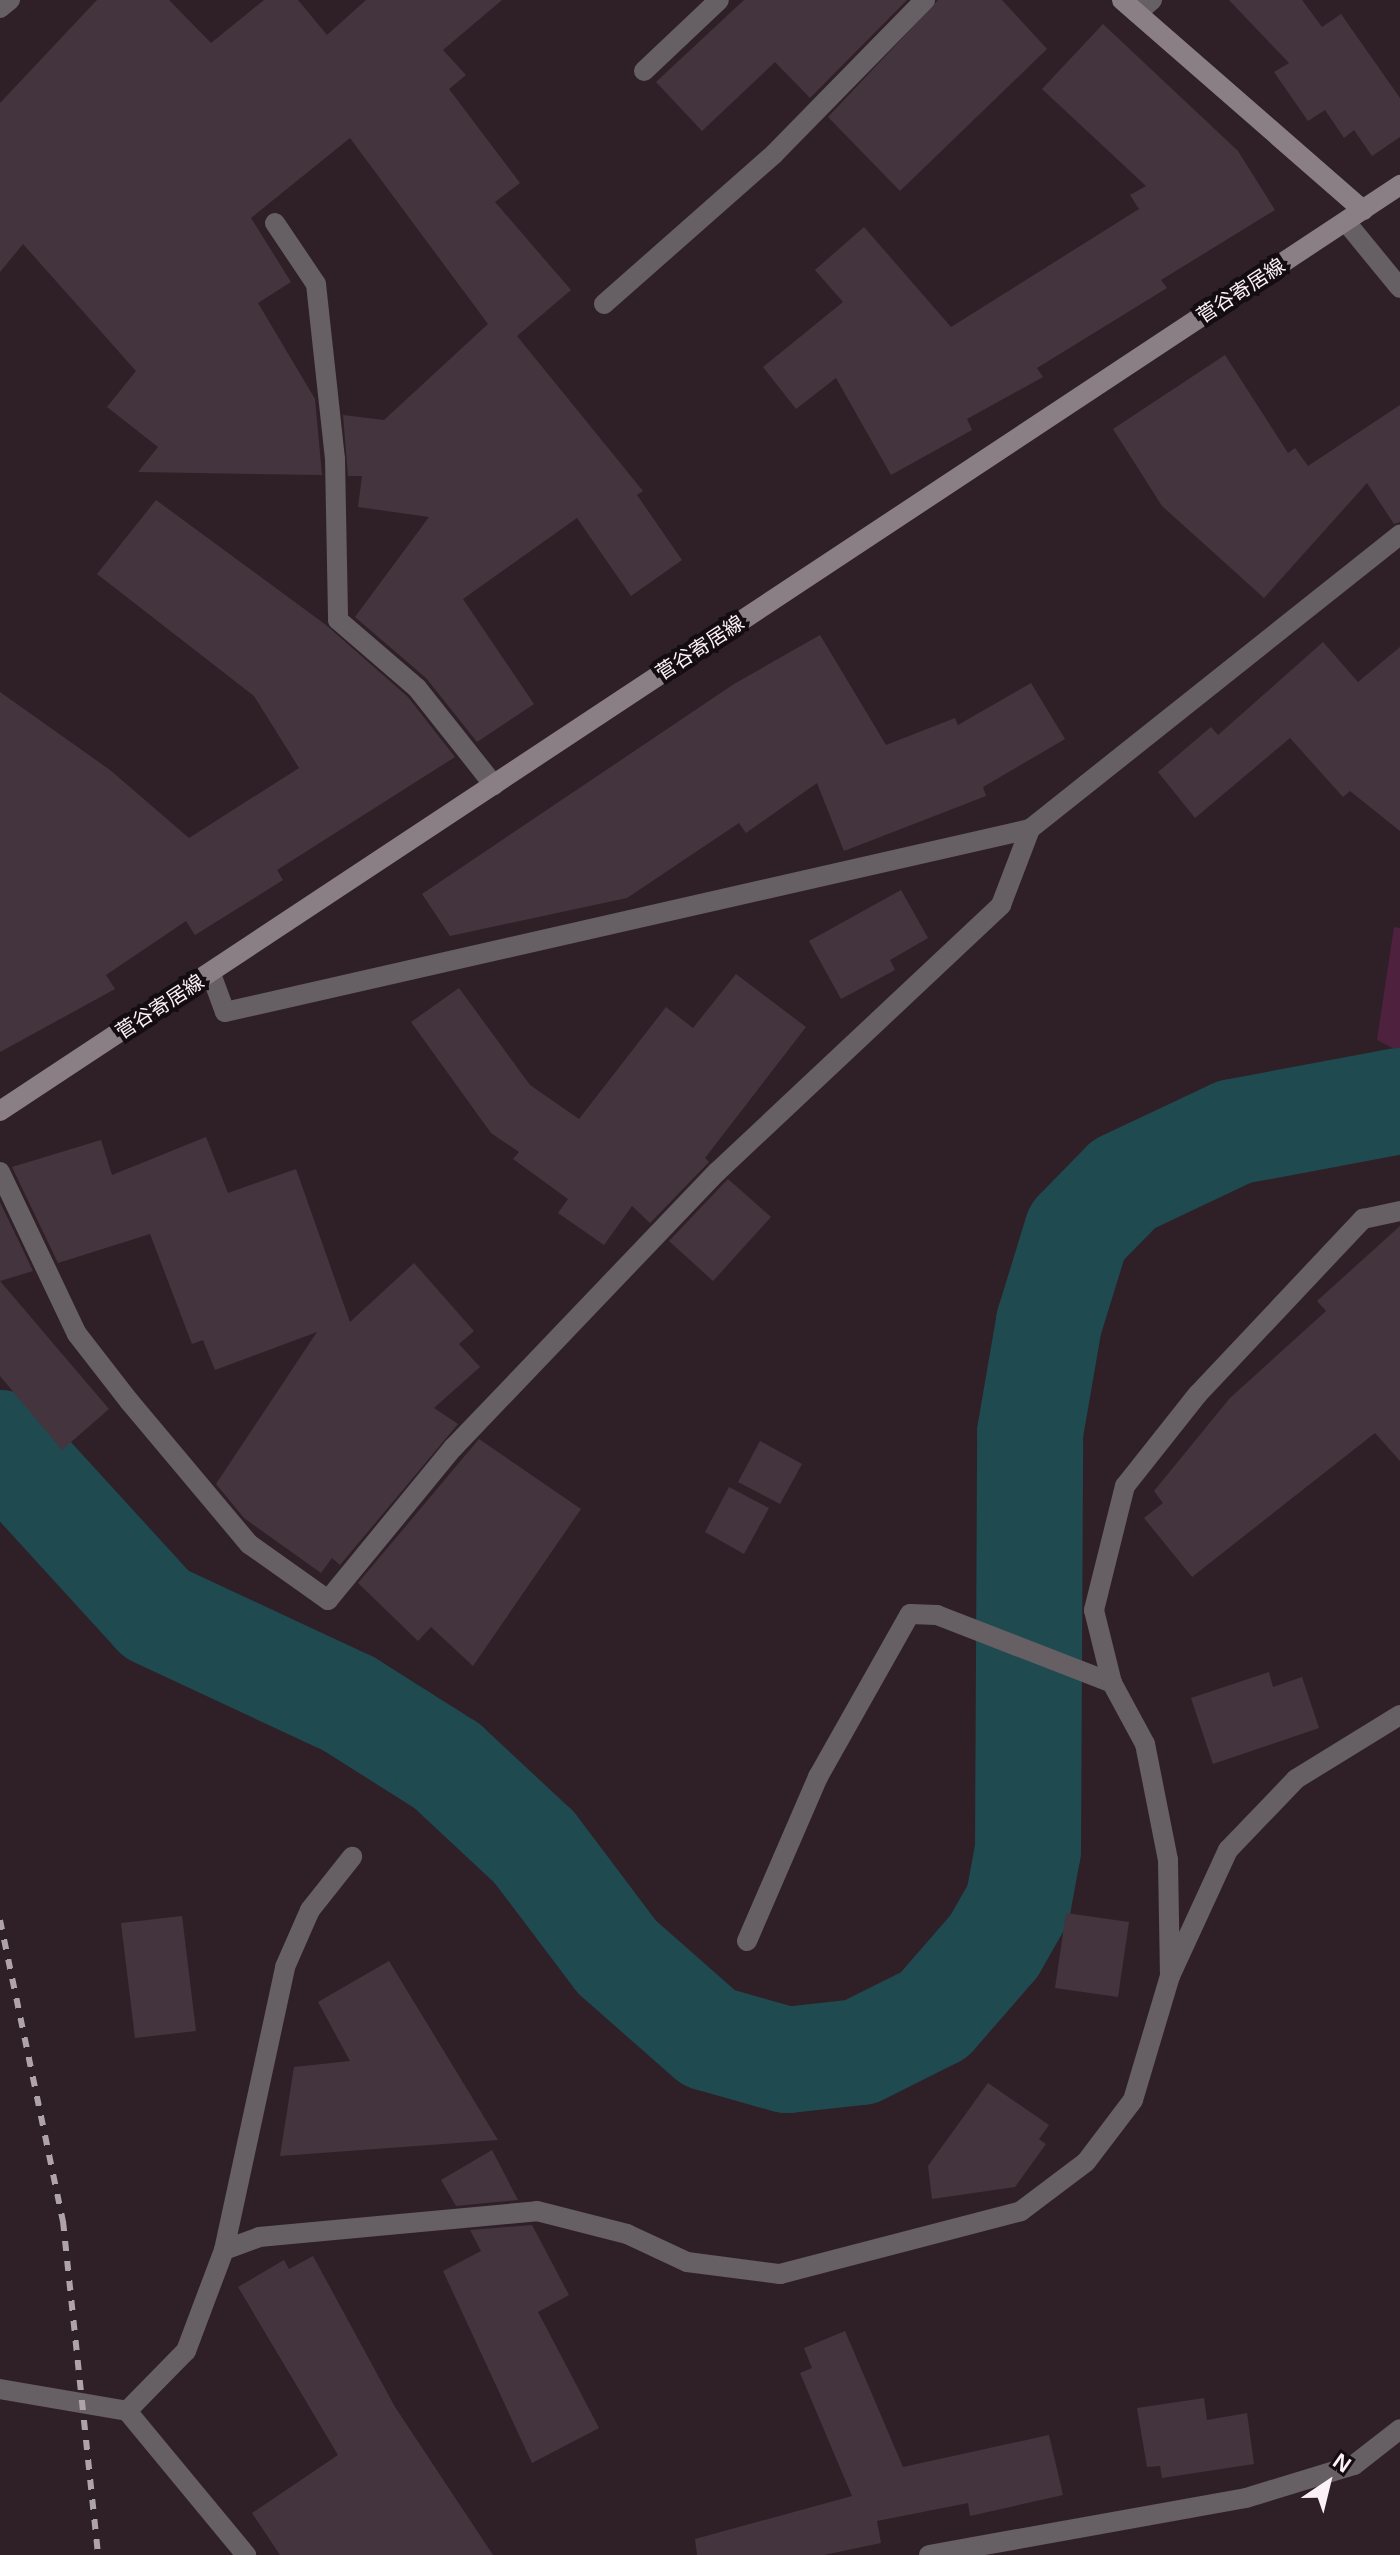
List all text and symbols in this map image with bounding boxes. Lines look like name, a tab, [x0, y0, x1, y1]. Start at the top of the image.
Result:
street label: 菅谷寄居線	[1193, 254, 1289, 328]
street label: 菅谷寄居線	[652, 611, 748, 685]
street label: 菅谷寄居線	[112, 970, 208, 1044]
north arrow	[1288, 2443, 1368, 2523]
text: N	[1328, 2448, 1356, 2478]

